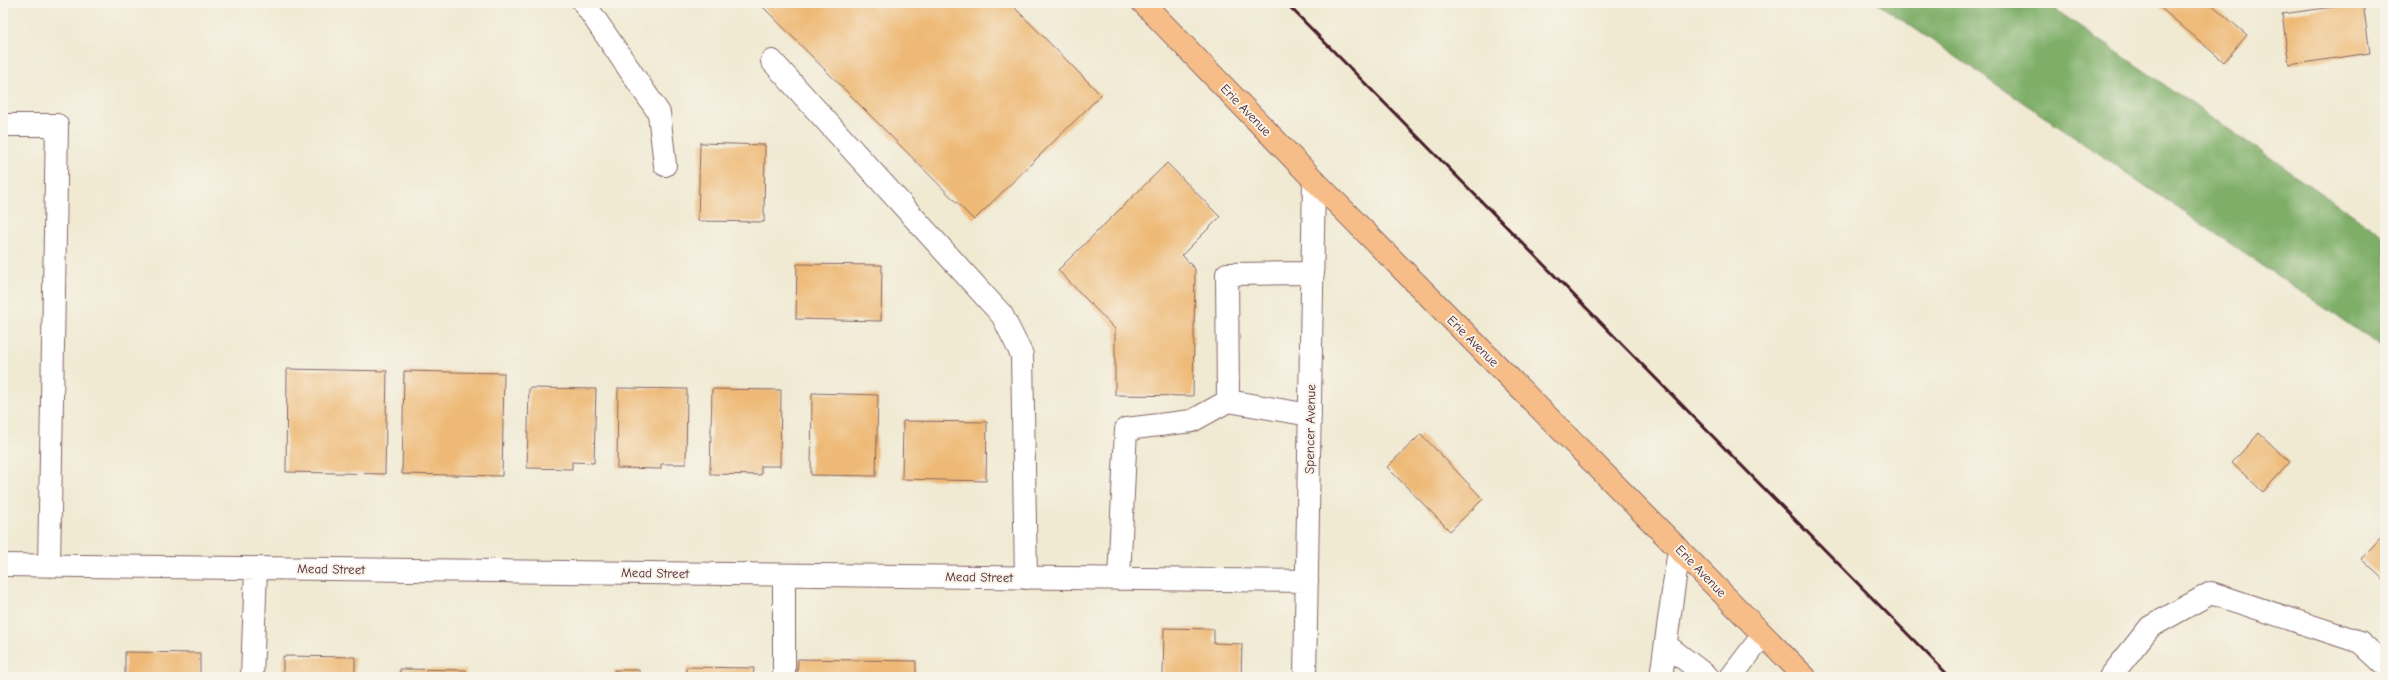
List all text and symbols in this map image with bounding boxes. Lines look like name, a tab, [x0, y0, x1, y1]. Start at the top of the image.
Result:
street label: Erie Avenue	[1218, 81, 1275, 139]
street label: Erie Avenue	[1444, 312, 1502, 370]
street label: Spencer Avenue	[1302, 384, 1318, 474]
street label: Erie Avenue	[1673, 542, 1730, 600]
street label: Mead Street	[297, 561, 366, 577]
street label: Mead Street	[621, 565, 690, 581]
street label: Mead Street	[945, 569, 1014, 585]

